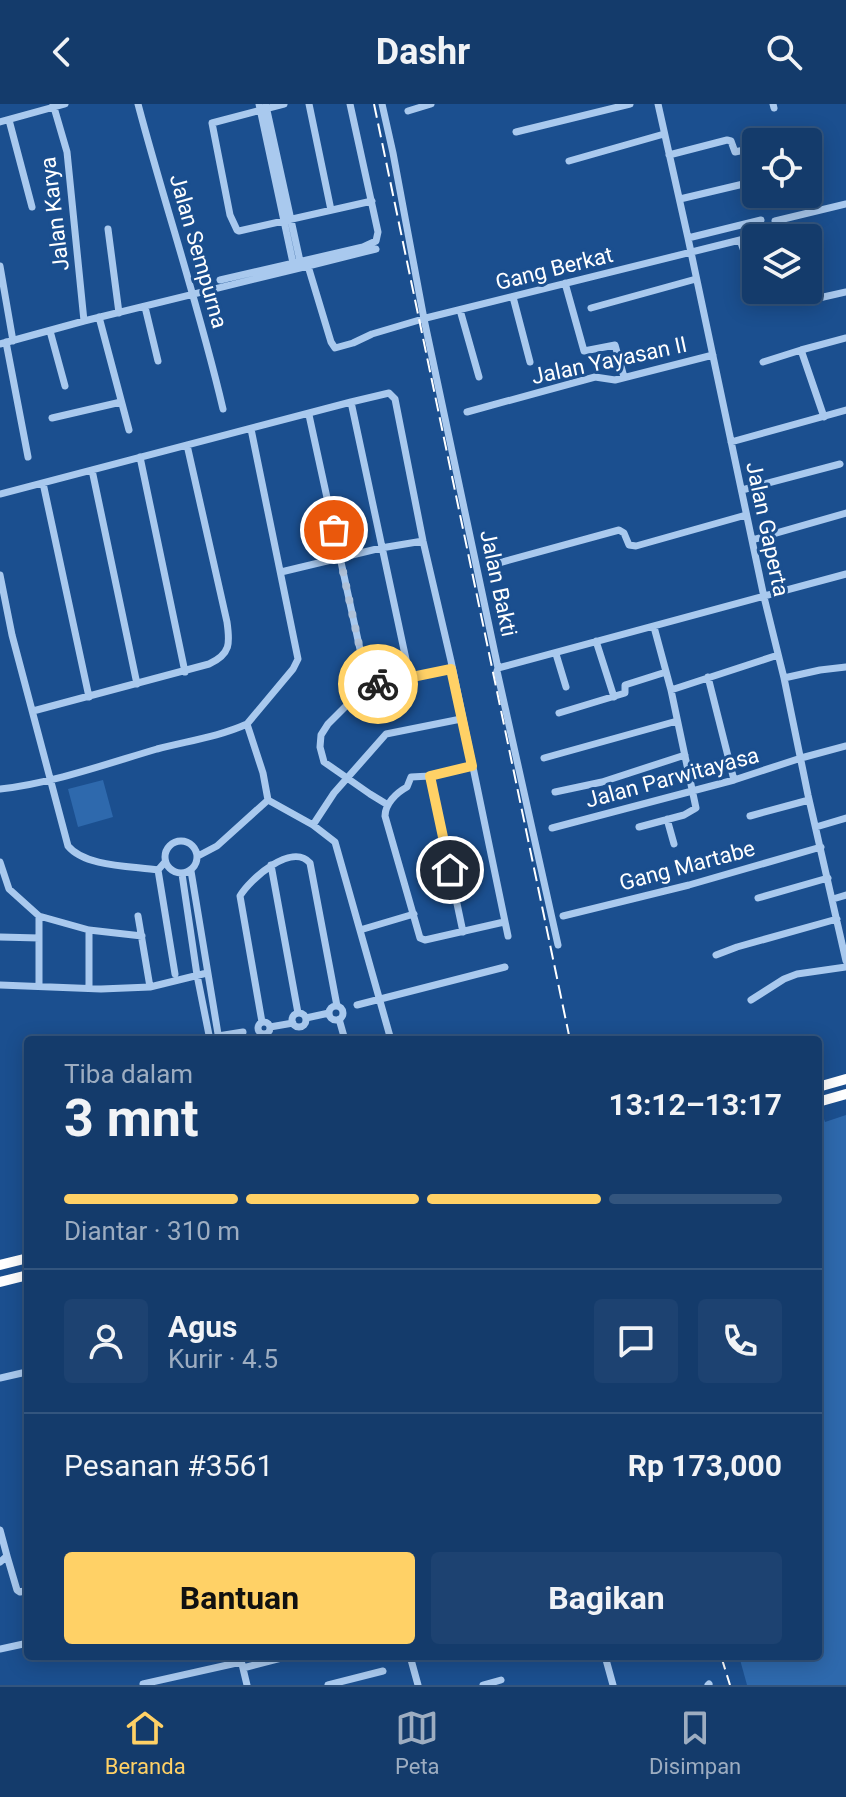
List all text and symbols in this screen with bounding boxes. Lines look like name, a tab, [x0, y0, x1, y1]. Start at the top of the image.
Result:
icon: back	[40, 30, 84, 74]
icon: search	[762, 30, 806, 74]
text: Dashr	[376, 31, 470, 73]
map controls	[742, 128, 822, 304]
button: locate	[742, 128, 822, 208]
street label: Jalan Karya	[35, 156, 74, 272]
street label: Jalan Sempurna	[165, 171, 232, 331]
button: layers	[742, 224, 822, 304]
street label: Gang Berkat	[493, 242, 615, 295]
street label: Jalan Yayasan II	[529, 332, 689, 389]
street label: Jalan Gaperta	[741, 459, 794, 599]
pin	[300, 496, 368, 564]
icon: bag	[312, 508, 356, 552]
street label: Jalan Bakti	[475, 527, 522, 639]
courier	[338, 644, 418, 724]
icon: bike	[356, 662, 400, 706]
street label: Jalan Parwitayasa	[583, 742, 762, 813]
street label: Gang Martabe	[617, 835, 758, 896]
pin	[416, 836, 484, 904]
icon: home	[428, 848, 472, 892]
text: Tiba dalam	[64, 1059, 193, 1089]
text: 13:12–13:17	[608, 1087, 782, 1122]
text: 3 mnt	[64, 1088, 199, 1149]
text: Diantar · 310 m	[64, 1216, 240, 1246]
button: person	[64, 1299, 148, 1383]
button: chat	[594, 1299, 678, 1383]
button: phone	[698, 1299, 782, 1383]
text: Agus	[168, 1309, 238, 1344]
text: Kurir · 4.5	[168, 1344, 278, 1374]
text: Pesanan #3561	[64, 1448, 273, 1483]
text: Rp 173,000	[628, 1448, 782, 1483]
button: Bantuan	[64, 1552, 415, 1644]
button: Bagikan	[431, 1552, 782, 1644]
tab: Beranda	[105, 1706, 186, 1779]
tab: Peta	[395, 1706, 440, 1779]
tab: Disimpan	[649, 1706, 741, 1779]

